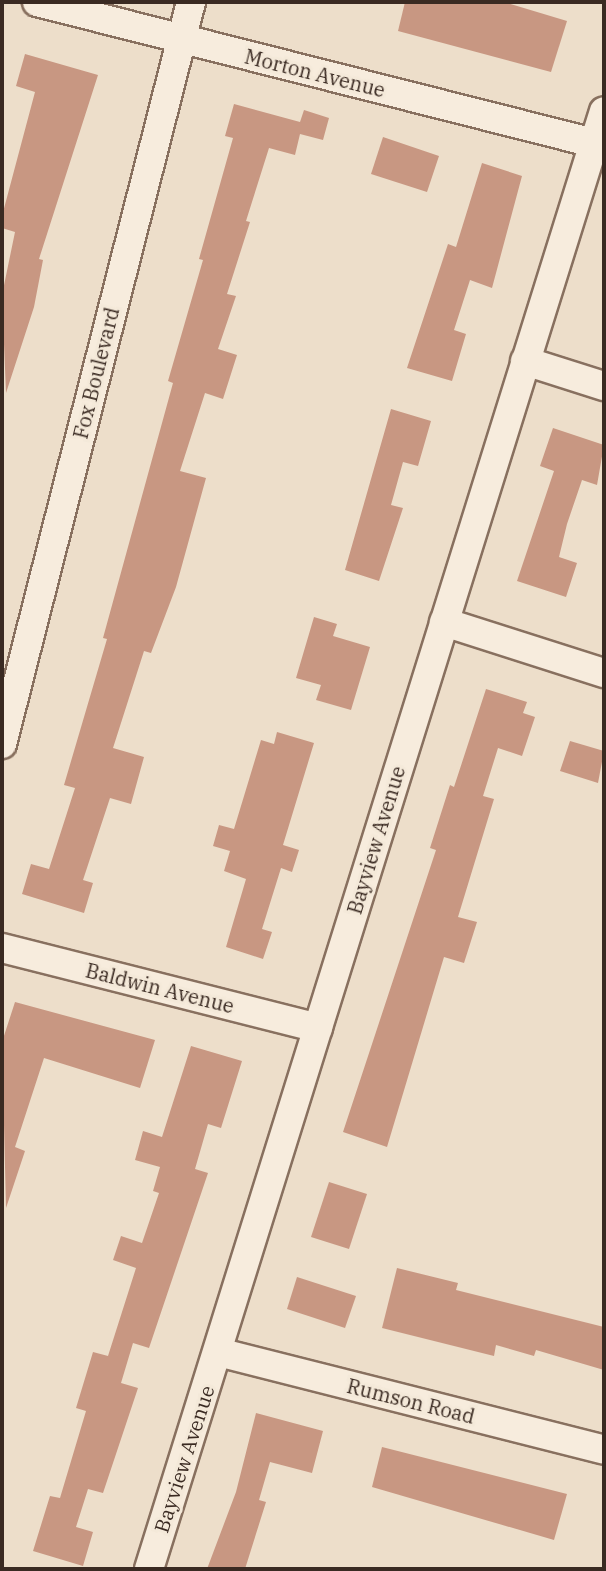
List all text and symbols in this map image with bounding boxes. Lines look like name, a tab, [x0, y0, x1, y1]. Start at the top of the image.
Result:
street label: Morton Avenue	[242, 44, 388, 102]
street label: Fox Boulevard	[68, 305, 124, 441]
street label: Bayview Avenue	[342, 763, 410, 917]
street label: Baldwin Avenue	[83, 958, 237, 1018]
street label: Rumson Road	[345, 1374, 477, 1428]
street label: Bayview Avenue	[149, 1382, 219, 1536]

